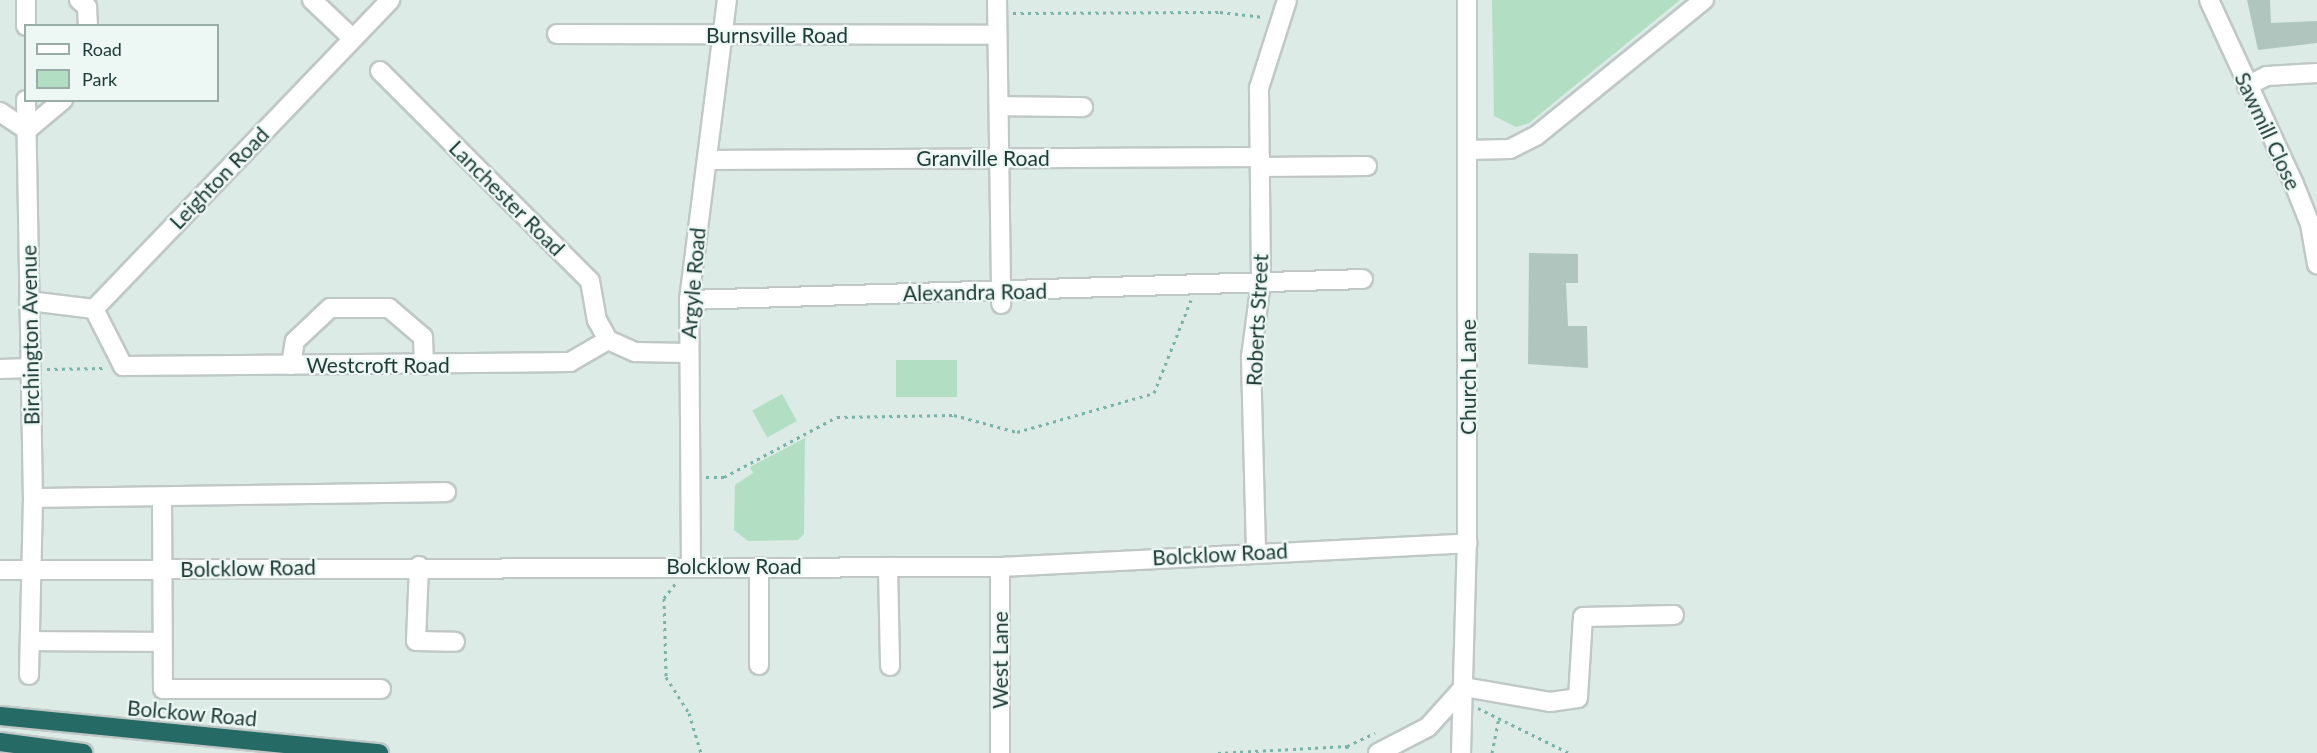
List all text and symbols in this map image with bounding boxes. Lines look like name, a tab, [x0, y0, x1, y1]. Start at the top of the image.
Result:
street label: Burnsville Road	[706, 22, 848, 48]
legend	[24, 24, 219, 102]
text: Road	[82, 38, 122, 60]
text: Park	[82, 68, 117, 90]
street label: Sawmill Close	[2230, 68, 2306, 194]
street label: Leighton Road	[164, 122, 274, 234]
street label: Lanchester Road	[444, 135, 570, 261]
street label: Granville Road	[916, 145, 1050, 171]
street label: Argyle Road	[676, 226, 710, 340]
street label: Birchington Avenue	[16, 244, 44, 426]
street label: Roberts Street	[1241, 253, 1273, 387]
street label: Alexandra Road	[903, 278, 1047, 306]
street label: Church Lane	[1455, 319, 1481, 435]
street label: Westcroft Road	[306, 352, 450, 378]
street label: Bolcklow Road	[1151, 538, 1289, 570]
street label: Bolcklow Road	[666, 553, 802, 579]
street label: Bolcklow Road	[180, 554, 316, 582]
street label: West Lane	[987, 611, 1013, 709]
street label: Bolckow Road	[126, 695, 258, 731]

